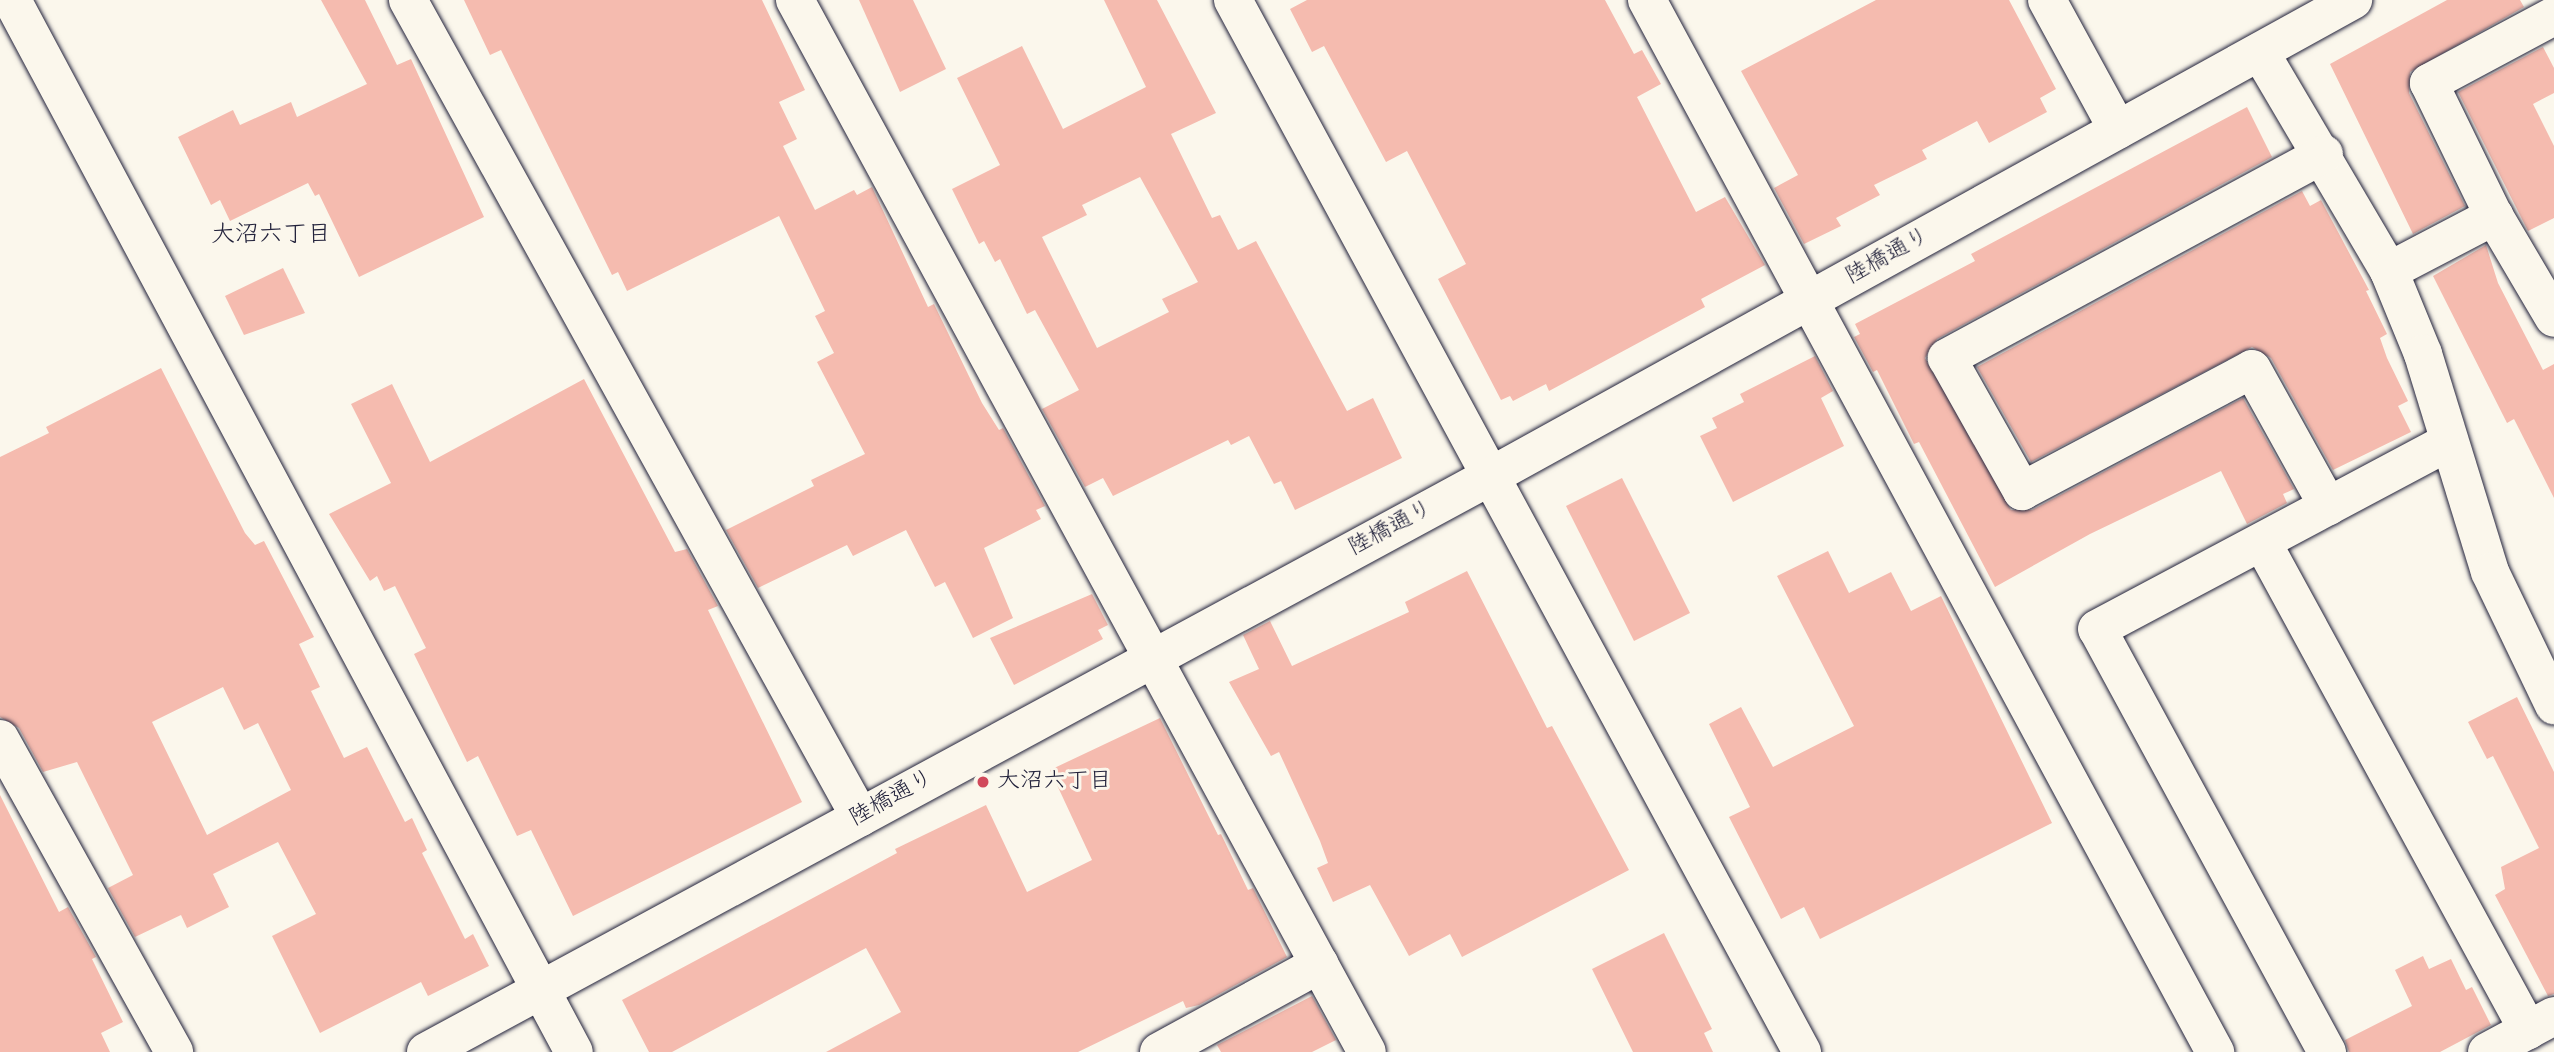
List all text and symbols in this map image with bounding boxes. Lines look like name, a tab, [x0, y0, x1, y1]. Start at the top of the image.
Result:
district label: 大沼六丁目	[211, 222, 331, 250]
street label: 陸橋通り	[1841, 223, 1935, 291]
street label: 陸橋通り	[1344, 495, 1438, 563]
street label: 陸橋通り	[845, 765, 939, 833]
place label: 大沼六丁目	[997, 768, 1112, 796]
marker: 大沼六丁目	[975, 774, 991, 790]

